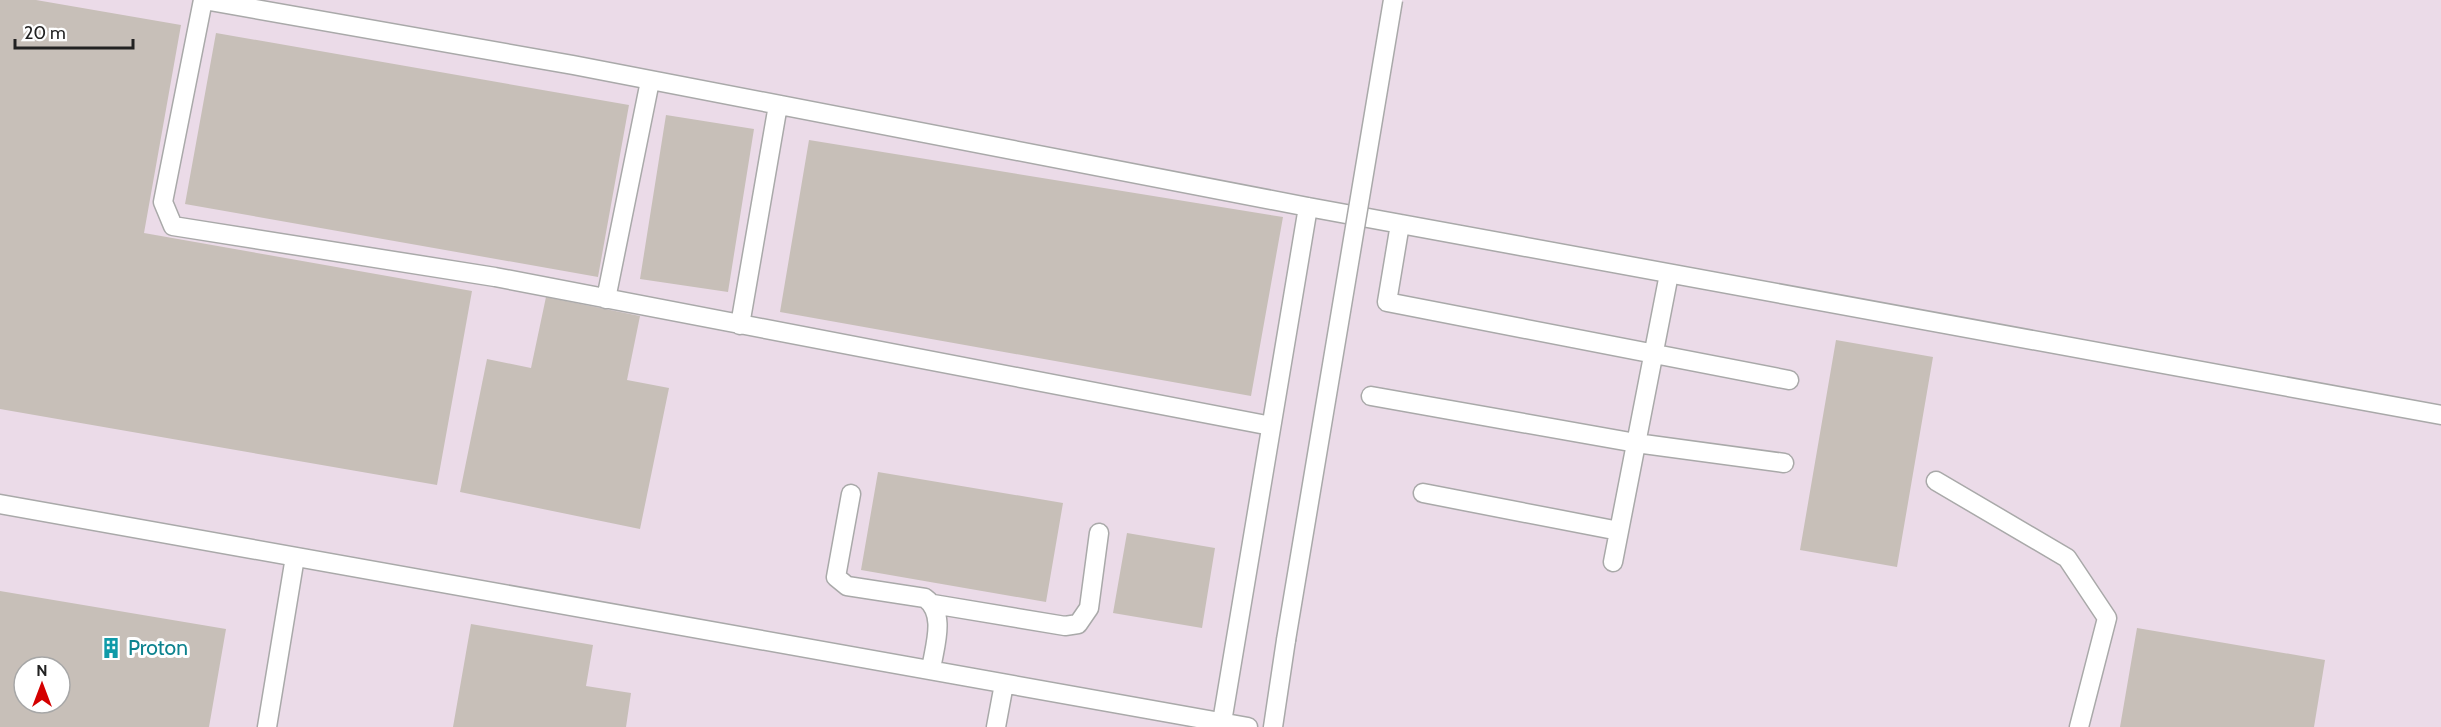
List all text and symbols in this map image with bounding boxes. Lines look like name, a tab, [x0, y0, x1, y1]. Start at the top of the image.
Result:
scale bar	[15, 12, 134, 50]
text: 20 m	[24, 22, 66, 44]
place label: Proton	[128, 635, 188, 660]
building icon: Proton	[99, 636, 123, 660]
north arrow	[12, 655, 72, 715]
text: N	[36, 661, 48, 680]

